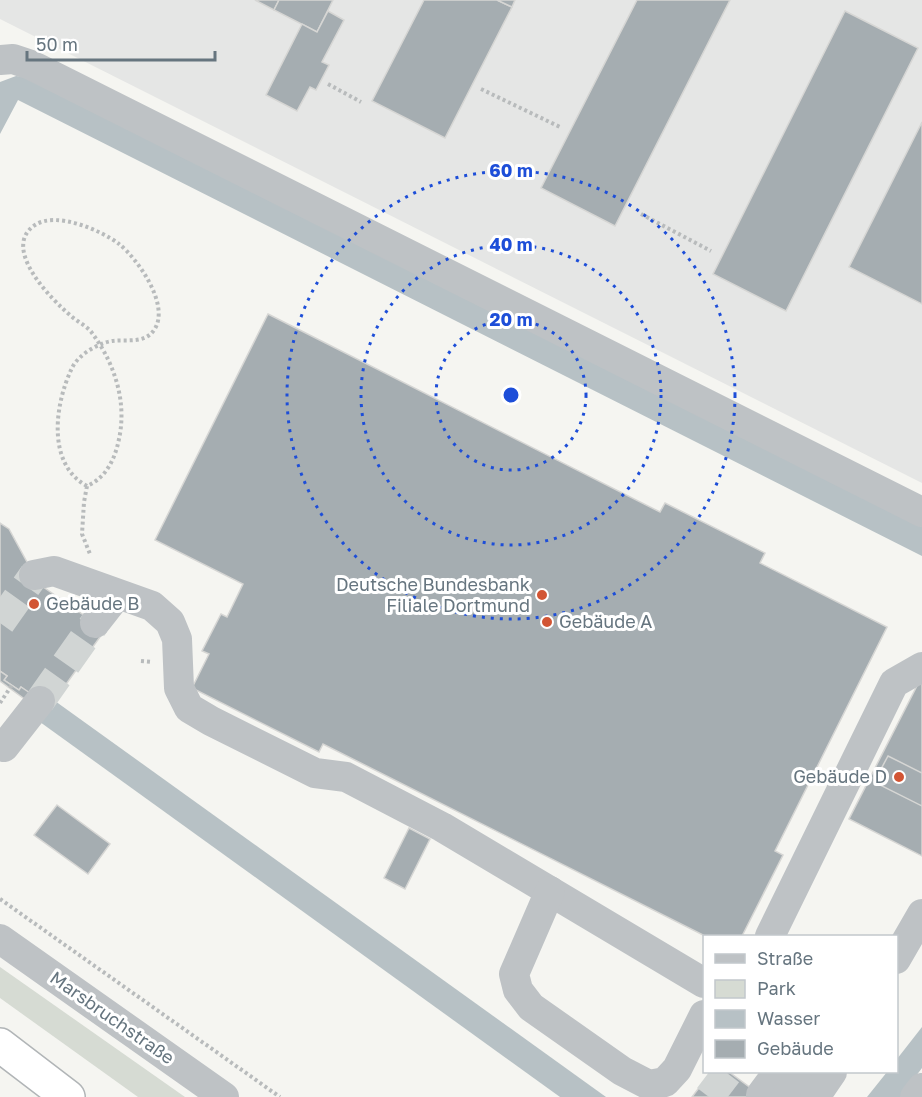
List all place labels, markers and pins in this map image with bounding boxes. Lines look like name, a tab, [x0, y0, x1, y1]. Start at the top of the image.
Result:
centre of rings	[501, 385, 521, 405]
place label: Deutsche Bundesbank Filiale Dortmund	[336, 573, 530, 616]
marker: Deutsche Bundesbank Filiale Dortmund	[535, 588, 549, 602]
place label: Gebäude B	[46, 592, 139, 614]
marker: Gebäude B	[27, 597, 41, 611]
place label: Gebäude A	[559, 610, 652, 632]
marker: Gebäude A	[540, 615, 554, 629]
place label: Gebäude D	[793, 765, 887, 787]
marker: Gebäude D	[892, 770, 906, 784]

